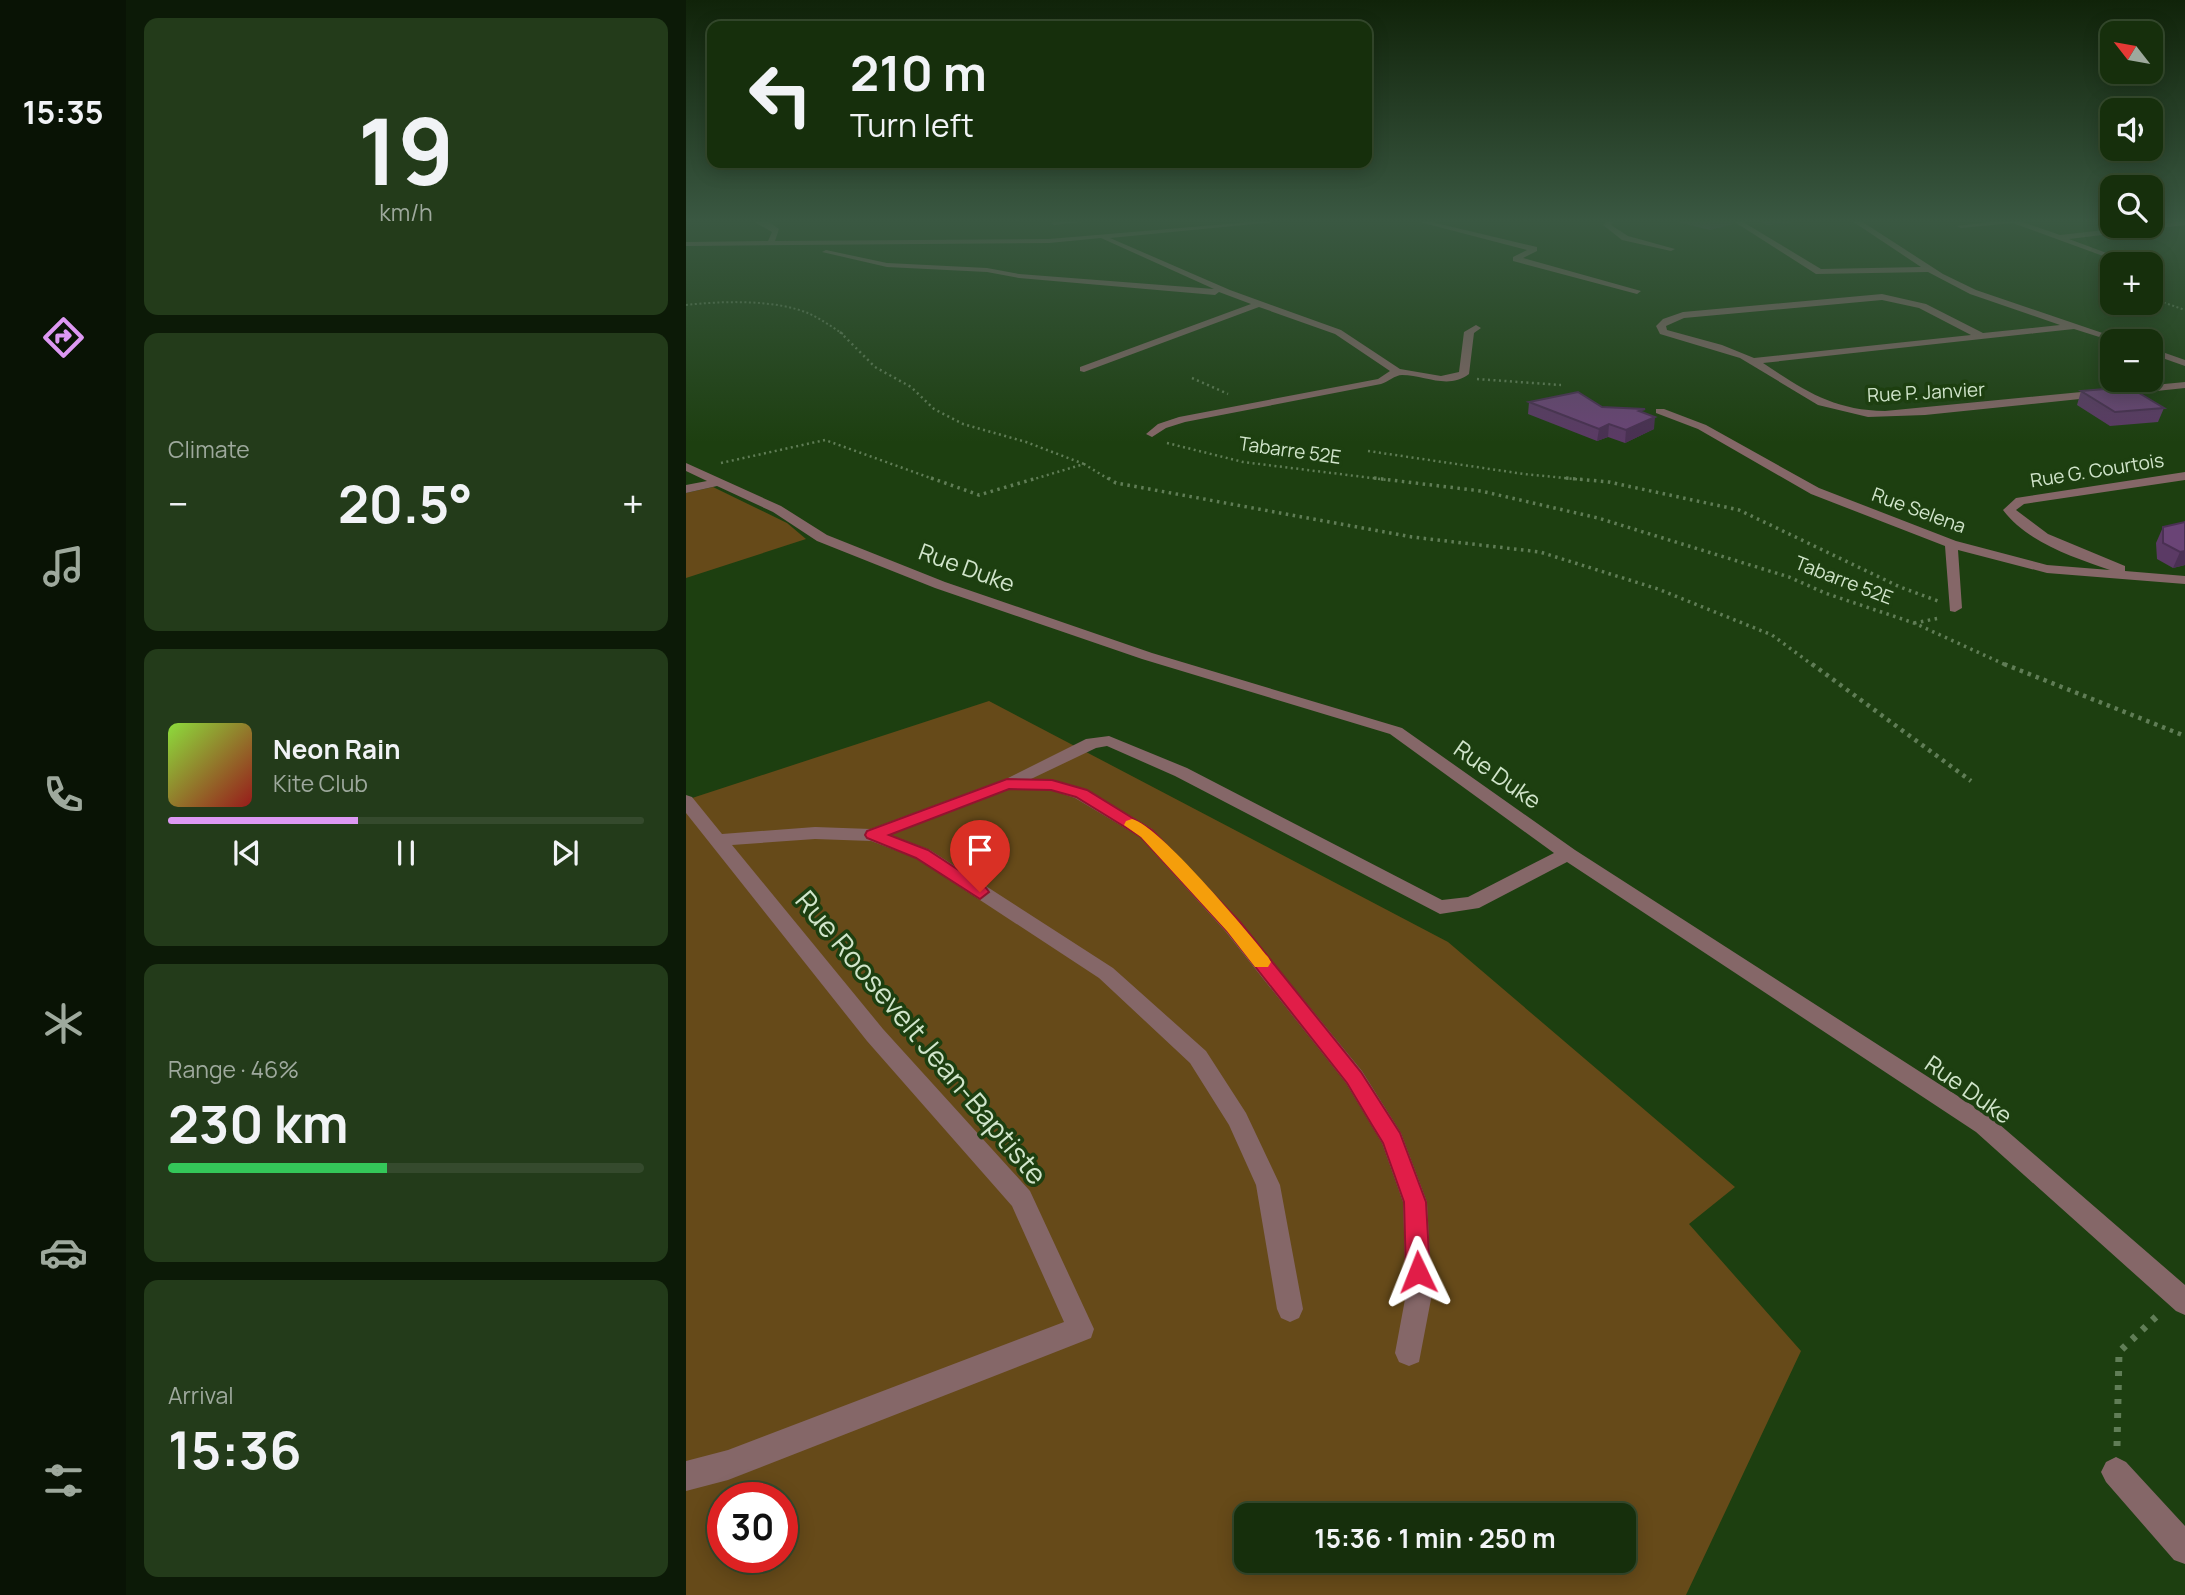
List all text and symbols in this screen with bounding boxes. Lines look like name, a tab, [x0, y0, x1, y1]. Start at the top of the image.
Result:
north arrow	[2100, 21, 2163, 84]
map controls	[2100, 21, 2163, 392]
text: 210 m	[850, 39, 987, 106]
icon: left	[735, 49, 826, 140]
text: 19	[358, 88, 454, 212]
text: 15:35	[22, 90, 104, 134]
button: sound	[2100, 98, 2163, 161]
text: Turn left	[850, 103, 974, 147]
button: search	[2100, 175, 2163, 238]
text: km/h	[379, 196, 433, 228]
button: +	[2100, 252, 2163, 315]
icon: directions	[39, 313, 88, 362]
button: −	[2100, 329, 2163, 392]
street label: Rue P. Janvier	[1866, 376, 1986, 408]
street label: Tabarre 52E	[1237, 430, 1343, 470]
text: Climate	[168, 433, 250, 465]
street label: Rue G. Courtois	[2028, 447, 2166, 493]
text: 20.5°	[338, 468, 473, 539]
text: −	[168, 477, 189, 529]
text: +	[622, 477, 644, 529]
street label: Rue Selena	[1868, 481, 1970, 539]
street label: Rue Duke	[915, 535, 1019, 599]
icon: music	[39, 542, 88, 591]
street label: Tabarre 52E	[1791, 549, 1897, 611]
text: Neon Rain	[273, 731, 401, 767]
street label: Rue Duke	[1448, 732, 1548, 816]
text: Kite Club	[273, 767, 368, 799]
icon: phone	[39, 770, 88, 819]
pin	[950, 820, 1010, 892]
icon: arrive	[961, 831, 999, 869]
icon: previous	[228, 834, 266, 872]
icon: pause	[387, 834, 425, 872]
icon: next	[546, 834, 584, 872]
street label: Rue Roosevelt Jean-Baptiste	[788, 882, 1056, 1192]
icon: climate	[39, 999, 88, 1048]
street label: Rue Duke	[1919, 1047, 2019, 1131]
text: Range · 46%	[168, 1053, 299, 1085]
text: 230 km	[168, 1088, 349, 1159]
icon: car	[39, 1228, 88, 1277]
position arrow	[1381, 1235, 1455, 1309]
text: Arrival	[168, 1379, 234, 1411]
text: 15:36	[168, 1414, 302, 1485]
icon: filters	[39, 1456, 88, 1505]
speed limit sign: 30	[707, 1482, 798, 1573]
text: 15:36 · 1 min · 250 m	[1314, 1520, 1556, 1556]

